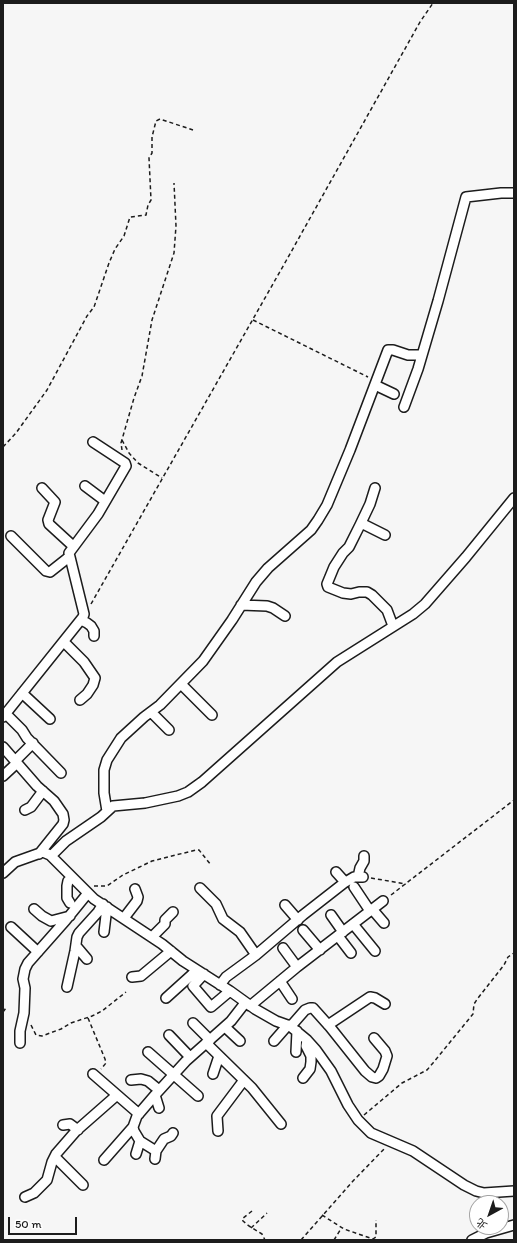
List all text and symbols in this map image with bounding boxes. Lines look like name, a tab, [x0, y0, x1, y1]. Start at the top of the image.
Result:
north arrow	[469, 1195, 509, 1235]
scale bar	[10, 1209, 79, 1235]
text: 北	[473, 1215, 490, 1232]
text: 50 m	[15, 1217, 41, 1231]

